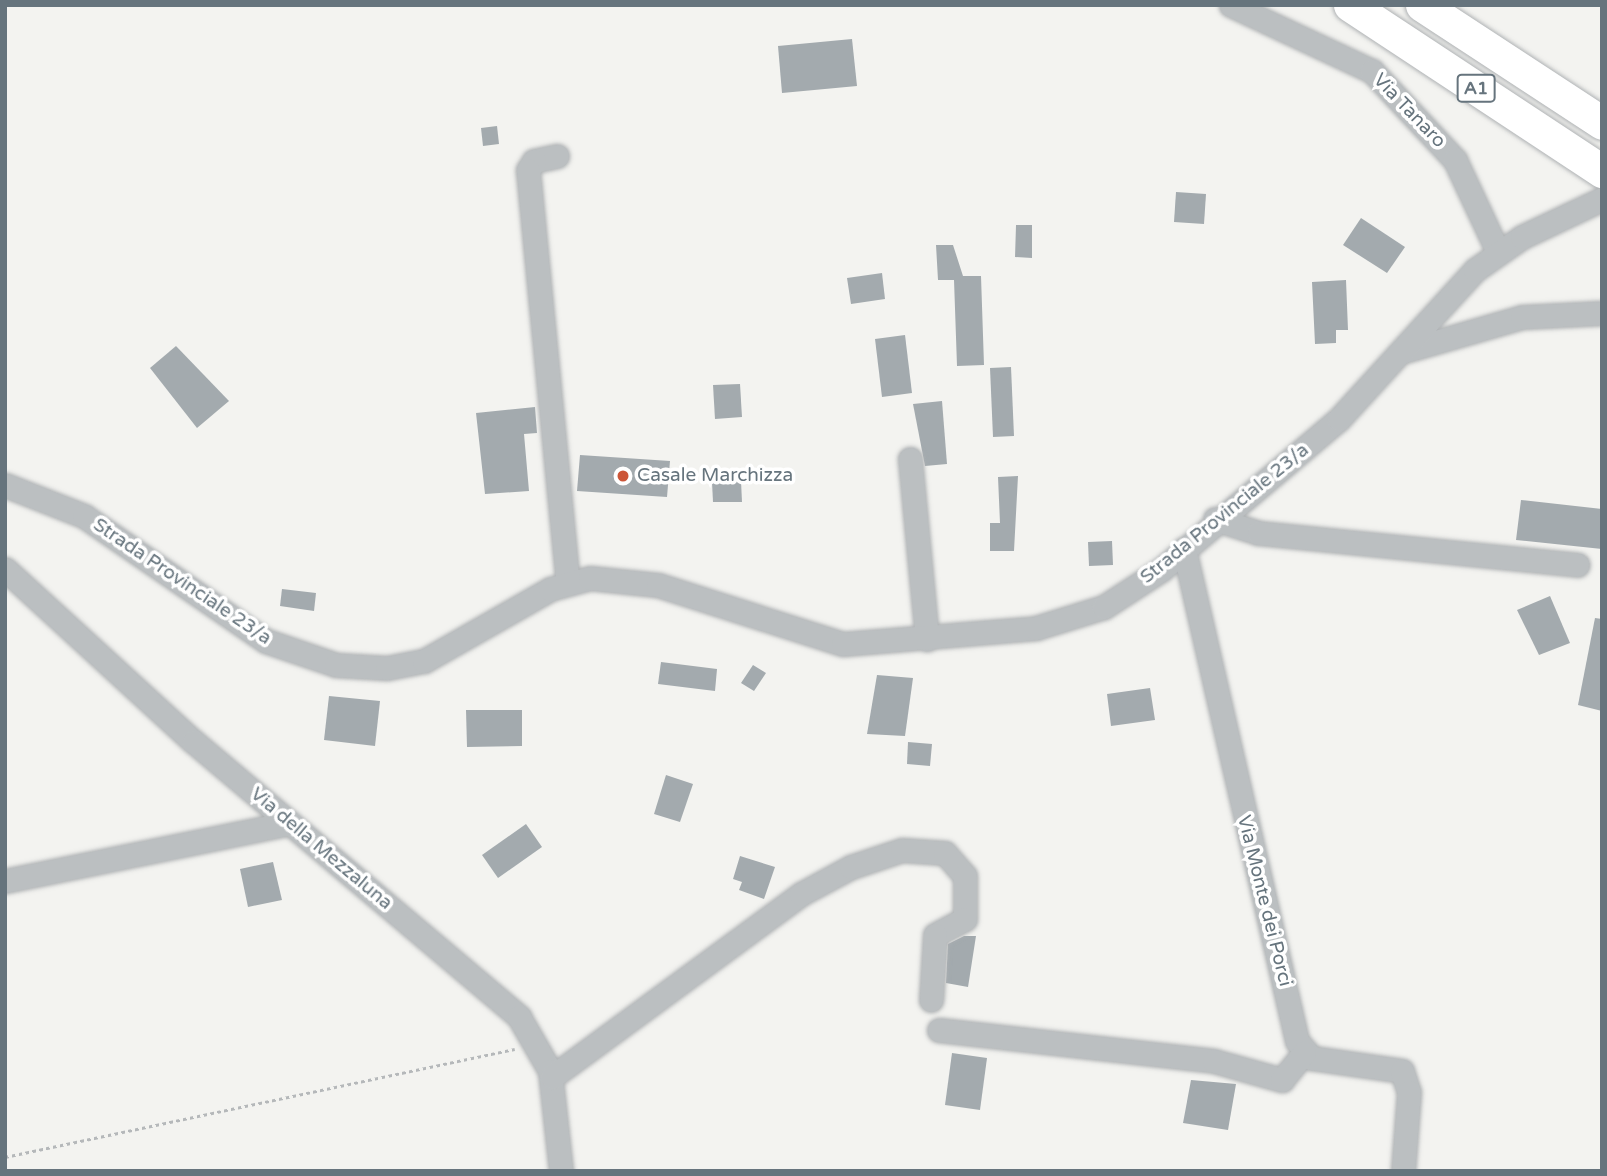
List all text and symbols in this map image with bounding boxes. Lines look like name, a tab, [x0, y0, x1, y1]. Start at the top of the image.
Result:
street label: Via Tanaro	[1368, 69, 1450, 153]
road number: A1	[1455, 74, 1497, 102]
street label: Strada Provinciale 23/a	[1136, 439, 1314, 589]
place label: Casale Marchizza	[637, 465, 793, 487]
marker: Casale Marchizza	[615, 468, 631, 484]
street label: Strada Provinciale 23/a	[89, 514, 275, 650]
street label: Via della Mezzaluna	[245, 783, 397, 915]
street label: Via Monte dei Porci	[1232, 813, 1296, 989]

